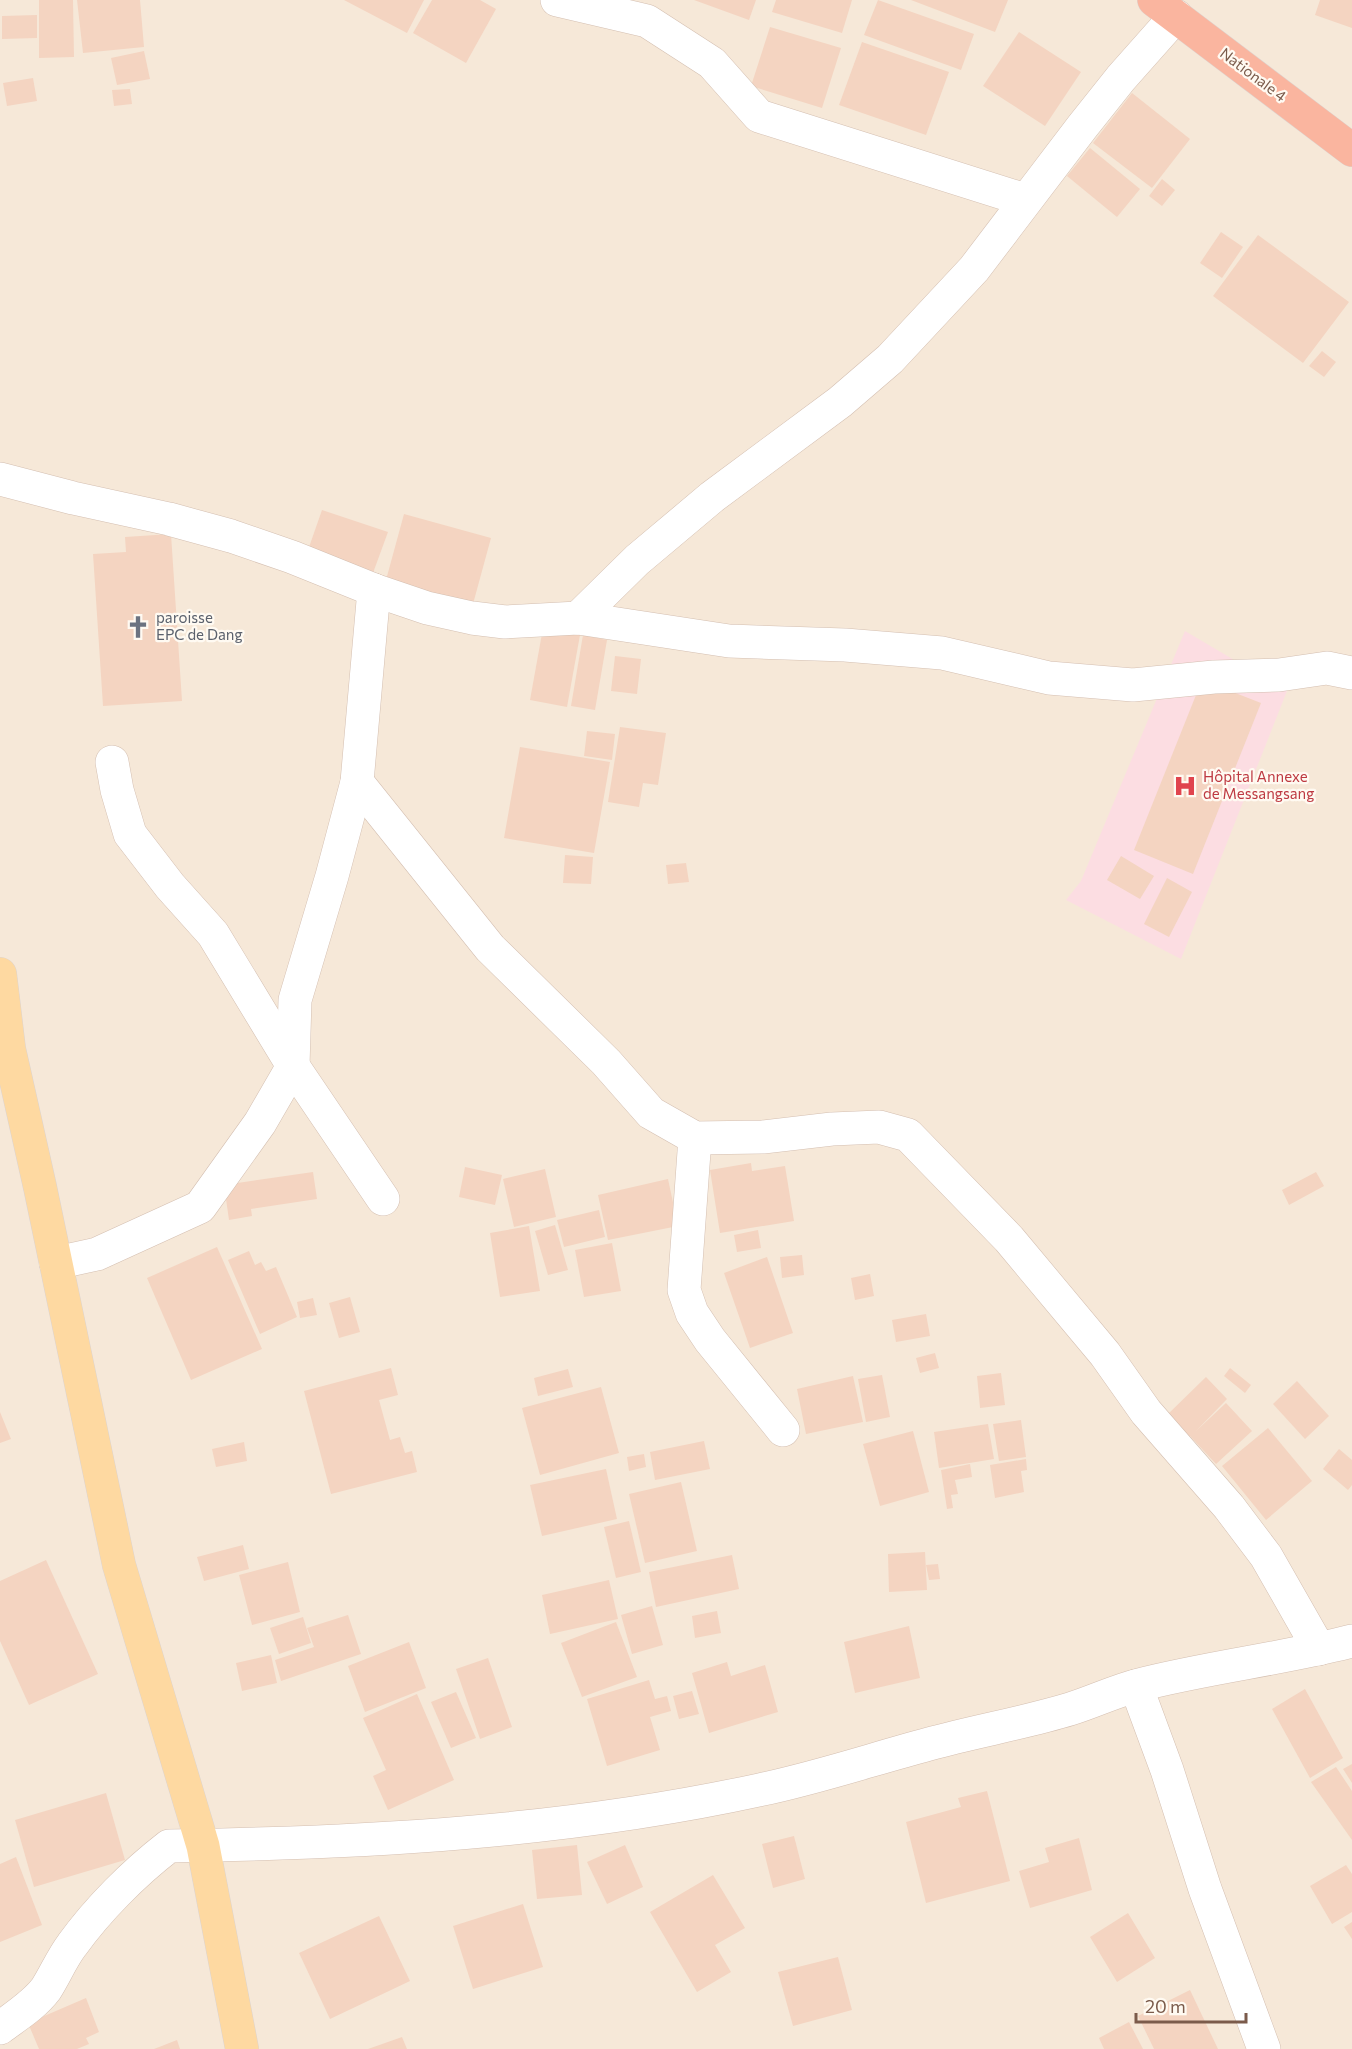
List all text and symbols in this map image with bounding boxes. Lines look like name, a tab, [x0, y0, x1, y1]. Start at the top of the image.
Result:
street label: Nationale 4	[1217, 43, 1290, 105]
place label: paroisse EPC de Dang	[156, 608, 243, 643]
church icon: paroisse EPC de Dang	[125, 614, 151, 640]
place label: Hôpital Annexe de Messangsang	[1203, 767, 1314, 802]
hospital icon: Hôpital Annexe de Messangsang	[1172, 773, 1198, 799]
scale bar	[1136, 1986, 1246, 2024]
text: 20 m	[1145, 1995, 1186, 2017]

